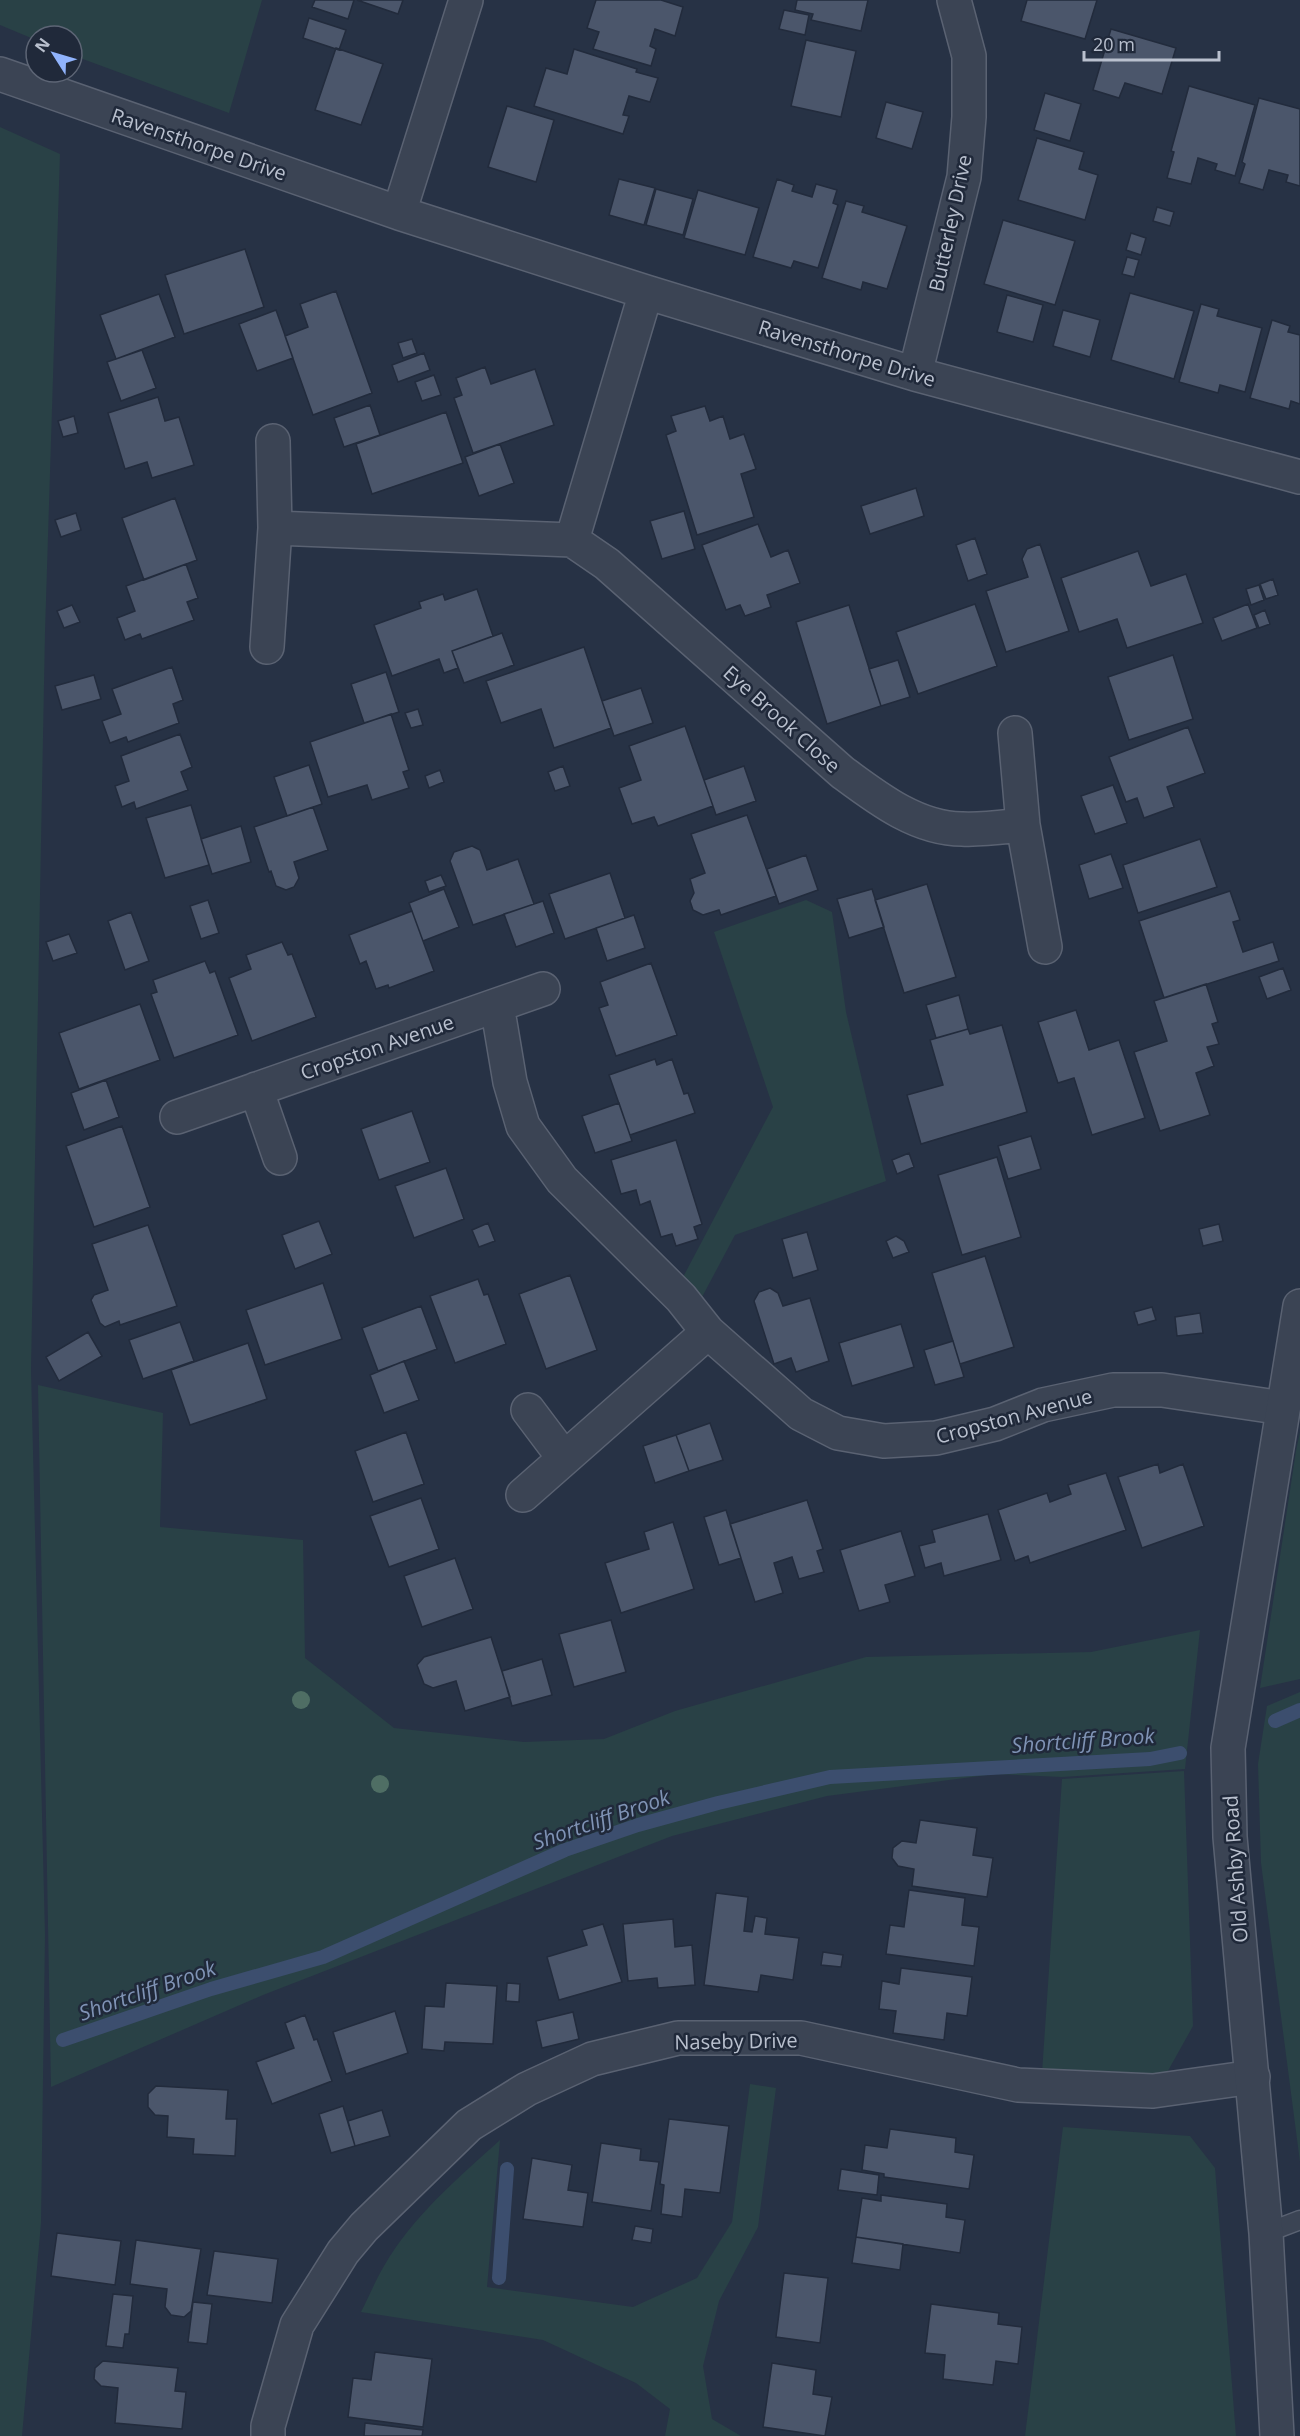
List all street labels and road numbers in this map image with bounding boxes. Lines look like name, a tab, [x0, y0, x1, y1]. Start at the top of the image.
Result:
street label: Ravensthorpe Drive	[108, 101, 290, 187]
street label: Butterley Drive	[922, 152, 978, 294]
street label: Ravensthorpe Drive	[755, 313, 939, 393]
street label: Eye Brook Close	[718, 659, 846, 779]
street label: Cropston Avenue	[297, 1008, 457, 1086]
street label: Cropston Avenue	[933, 1382, 1095, 1450]
street label: Old Ashby Road	[1216, 1794, 1254, 1944]
street label: Naseby Drive	[674, 2026, 798, 2056]

